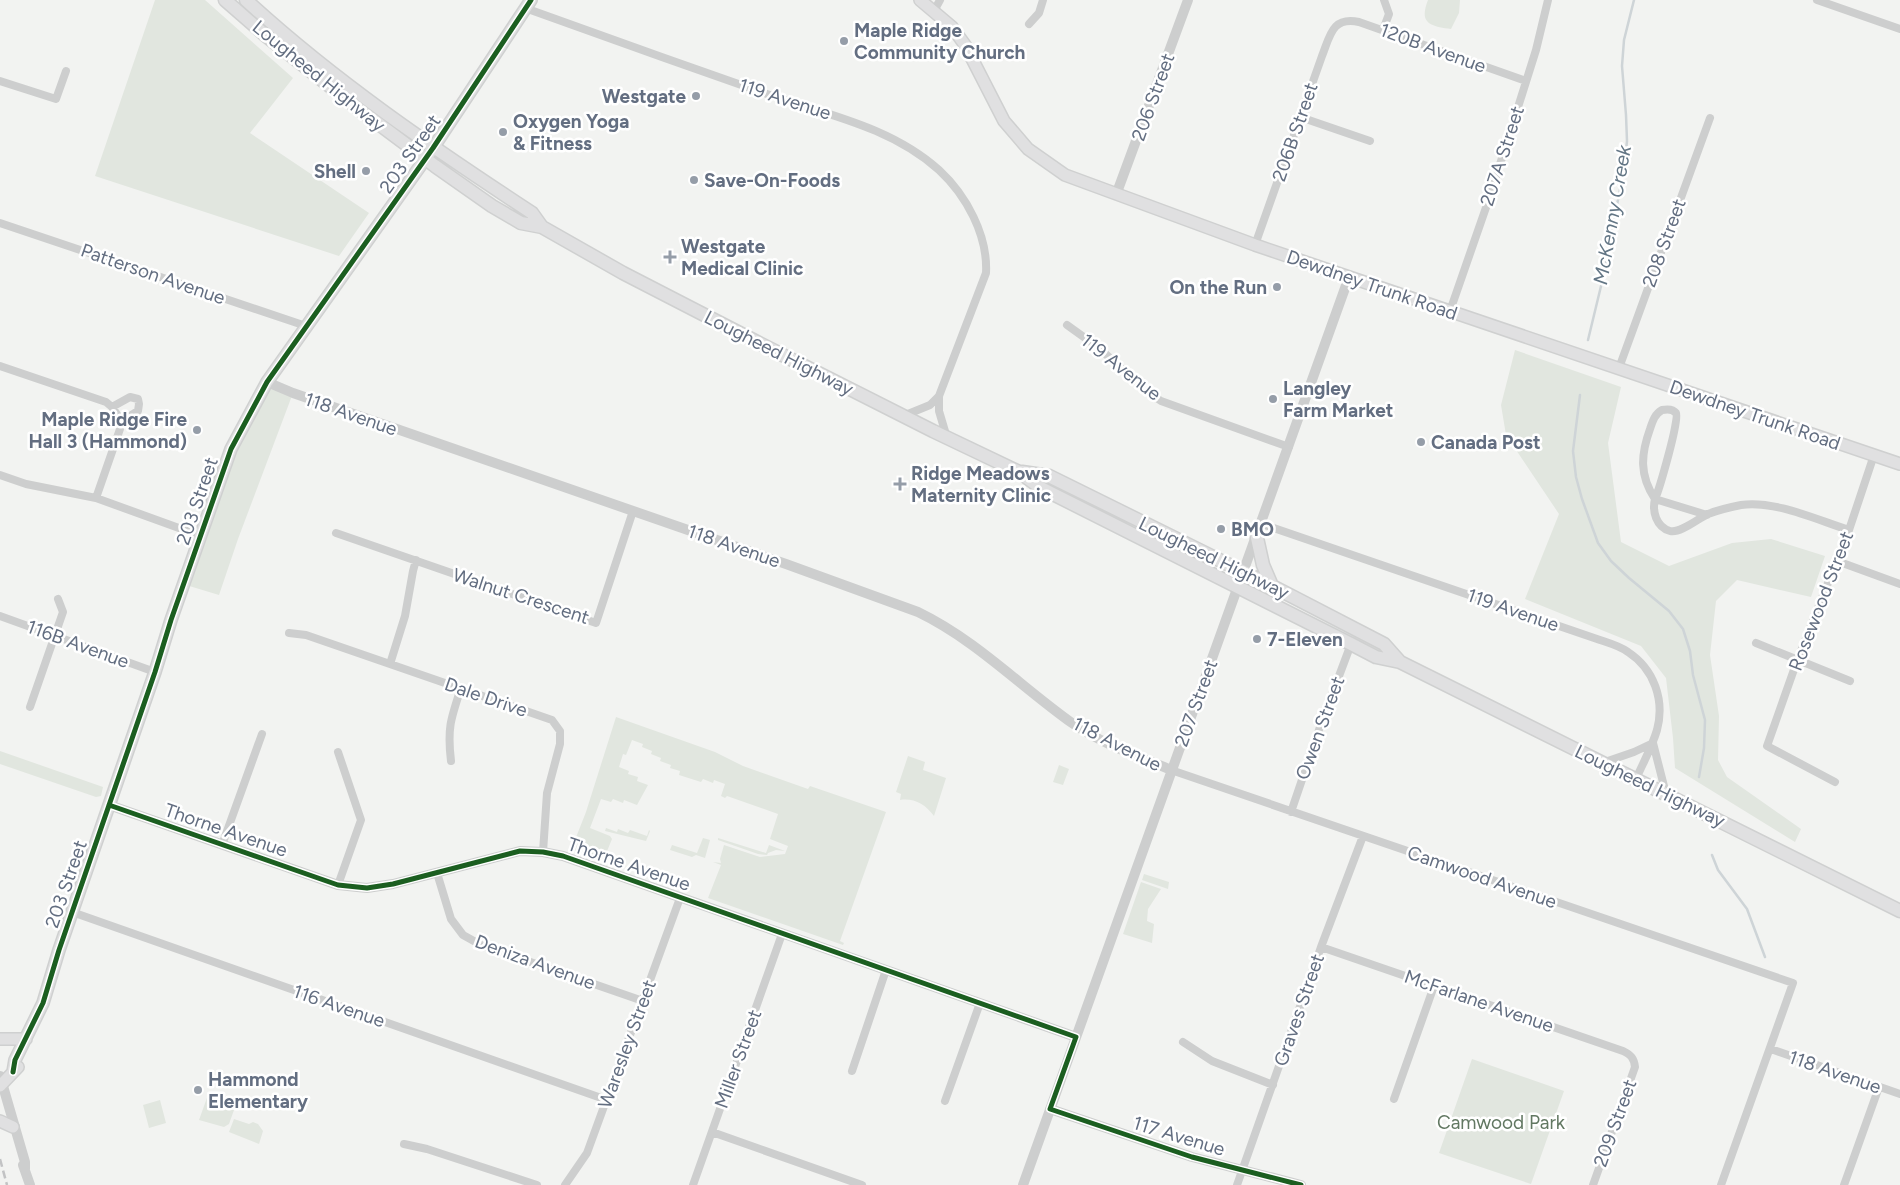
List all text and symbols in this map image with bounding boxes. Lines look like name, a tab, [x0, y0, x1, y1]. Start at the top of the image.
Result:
street label: Lougheed Highway	[248, 15, 390, 137]
street label: 120B Avenue	[1377, 18, 1489, 78]
place label: Maple Ridge Community Church	[854, 19, 1025, 64]
marker: Maple Ridge Community Church	[838, 35, 850, 47]
street label: 206 Street	[1127, 50, 1179, 144]
street label: 119 Avenue	[736, 73, 834, 125]
street label: 206B Street	[1267, 80, 1323, 184]
place label: Westgate	[602, 85, 686, 108]
marker: Westgate	[690, 90, 702, 102]
street label: 207A Street	[1475, 103, 1529, 209]
street label: 203 Street	[374, 110, 446, 198]
place label: Oxygen Yoga & Fitness	[513, 110, 629, 155]
marker: Oxygen Yoga & Fitness	[497, 126, 509, 138]
water label: McKenny Creek	[1588, 142, 1636, 287]
place label: Shell	[314, 160, 356, 183]
marker: Shell	[360, 165, 372, 177]
place label: Save-On-Foods	[704, 169, 840, 192]
marker: Save-On-Foods	[688, 174, 700, 186]
street label: 208 Street	[1637, 196, 1691, 290]
place label: Westgate Medical Clinic	[681, 235, 803, 280]
street label: Patterson Avenue	[78, 239, 228, 309]
street label: Dewdney Trunk Road	[1283, 245, 1461, 325]
marker: Westgate Medical Clinic	[663, 250, 677, 264]
place label: On the Run	[1169, 276, 1267, 299]
marker: On the Run	[1271, 281, 1283, 293]
street label: Lougheed Highway	[701, 305, 857, 401]
street label: 119 Avenue	[1076, 329, 1166, 405]
street label: Dewdney Trunk Road	[1666, 375, 1844, 455]
place label: Langley Farm Market	[1283, 377, 1394, 422]
street label: 118 Avenue	[302, 387, 400, 441]
marker: Langley Farm Market	[1267, 393, 1279, 405]
place label: Maple Ridge Fire Hall 3 (Hammond)	[29, 408, 187, 453]
marker: Maple Ridge Fire Hall 3 (Hammond)	[191, 424, 203, 436]
place label: Canada Post	[1431, 431, 1541, 454]
marker: Canada Post	[1415, 436, 1427, 448]
street label: 203 Street	[171, 454, 223, 548]
place label: Ridge Meadows Maternity Clinic	[911, 462, 1051, 507]
marker: Ridge Meadows Maternity Clinic	[893, 477, 907, 491]
street label: Lougheed Highway	[1135, 512, 1293, 604]
place label: BMO	[1231, 518, 1274, 541]
street label: 118 Avenue	[685, 519, 783, 573]
marker: BMO	[1215, 523, 1227, 535]
street label: Rosewood Street	[1784, 528, 1858, 674]
street label: Walnut Crescent	[450, 563, 592, 629]
street label: 119 Avenue	[1464, 584, 1562, 636]
street label: 116B Avenue	[24, 615, 132, 673]
place label: 7-Eleven	[1267, 628, 1343, 651]
marker: 7-Eleven	[1251, 633, 1263, 645]
street label: 207 Street	[1170, 656, 1222, 750]
street label: Dale Drive	[442, 672, 530, 722]
street label: Owen Street	[1291, 673, 1349, 783]
street label: 118 Avenue	[1069, 712, 1165, 776]
street label: Lougheed Highway	[1571, 740, 1729, 832]
street label: Thorne Avenue	[162, 798, 290, 862]
street label: Thorne Avenue	[565, 832, 693, 896]
street label: 203 Street	[40, 837, 92, 931]
street label: Camwood Avenue	[1404, 841, 1560, 913]
street label: Deniza Avenue	[472, 930, 598, 994]
street label: Graves Street	[1269, 951, 1329, 1069]
street label: McFarlane Avenue	[1401, 965, 1557, 1037]
street label: Waresley Street	[593, 977, 661, 1111]
street label: 116 Avenue	[290, 980, 388, 1032]
street label: Miller Street	[709, 1006, 767, 1112]
street label: 118 Avenue	[1786, 1045, 1884, 1099]
place label: Hammond Elementary	[208, 1068, 308, 1113]
street label: 209 Street	[1589, 1076, 1641, 1170]
marker: Hammond Elementary	[192, 1084, 204, 1096]
street label: 117 Avenue	[1130, 1111, 1228, 1161]
park label: Camwood Park	[1437, 1111, 1566, 1134]

